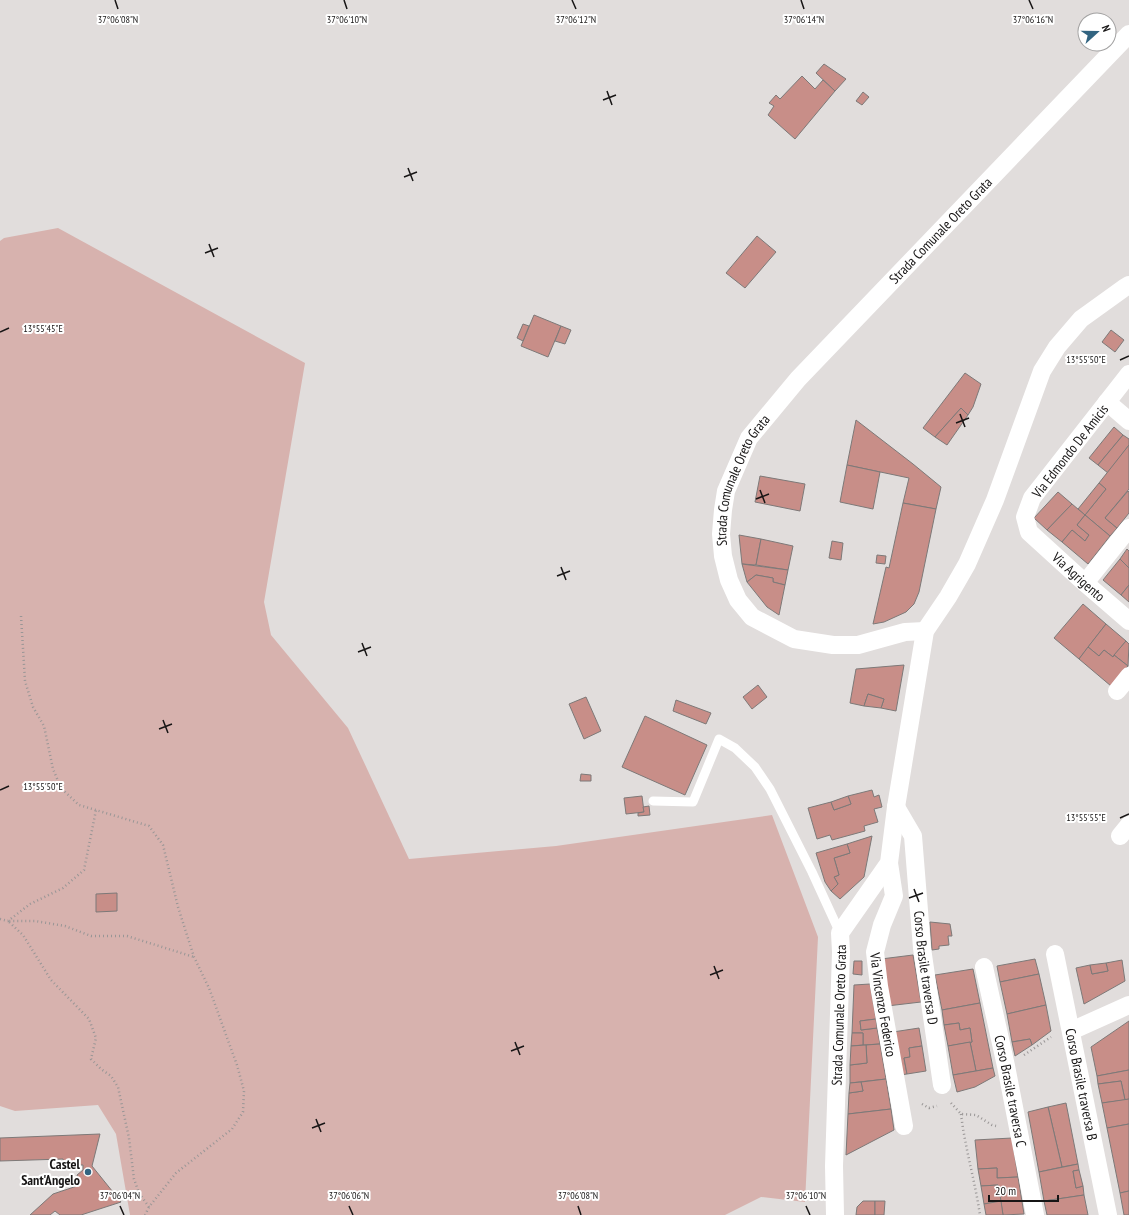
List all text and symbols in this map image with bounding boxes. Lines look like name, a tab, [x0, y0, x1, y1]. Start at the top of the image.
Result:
north arrow	[1077, 12, 1117, 52]
text: 37°06'08"N	[98, 13, 138, 26]
text: 37°06'10"N	[327, 13, 367, 26]
text: 37°06'12"N	[556, 13, 596, 26]
text: 37°06'14"N	[784, 13, 824, 26]
text: 37°06'16"N	[1013, 13, 1053, 26]
text: N	[1099, 23, 1114, 34]
street label: Strada Comunale Oreto Grata	[885, 173, 996, 288]
text: 13°55'45"E	[23, 322, 63, 335]
text: 13°55'50"E	[1066, 353, 1106, 366]
street label: Via Edmondo De Amicis	[1027, 400, 1112, 502]
street label: Strada Comunale Oreto Grata	[712, 411, 774, 547]
street label: Via Agrigento	[1048, 548, 1109, 605]
text: 13°55'50"E	[23, 780, 63, 793]
text: 13°55'55"E	[1066, 811, 1106, 824]
street label: Corso Brasile traversa D	[910, 910, 942, 1026]
street label: Strada Comunale Oreto Grata	[828, 944, 850, 1086]
street label: Via Vincenzo Federico	[866, 951, 900, 1058]
street label: Corso Brasile traversa B	[1061, 1027, 1102, 1142]
street label: Corso Brasile traversa C	[990, 1034, 1031, 1149]
place label: Castel Sant'Angelo	[21, 1155, 81, 1189]
marker: Castel Sant'Angelo	[83, 1167, 93, 1177]
scale bar	[989, 1177, 1058, 1203]
text: 20 m	[995, 1183, 1016, 1198]
text: 37°06'04"N	[100, 1189, 140, 1202]
text: 37°06'06"N	[329, 1189, 369, 1202]
text: 37°06'08"N	[558, 1189, 598, 1202]
text: 37°06'10"N	[786, 1189, 826, 1202]

